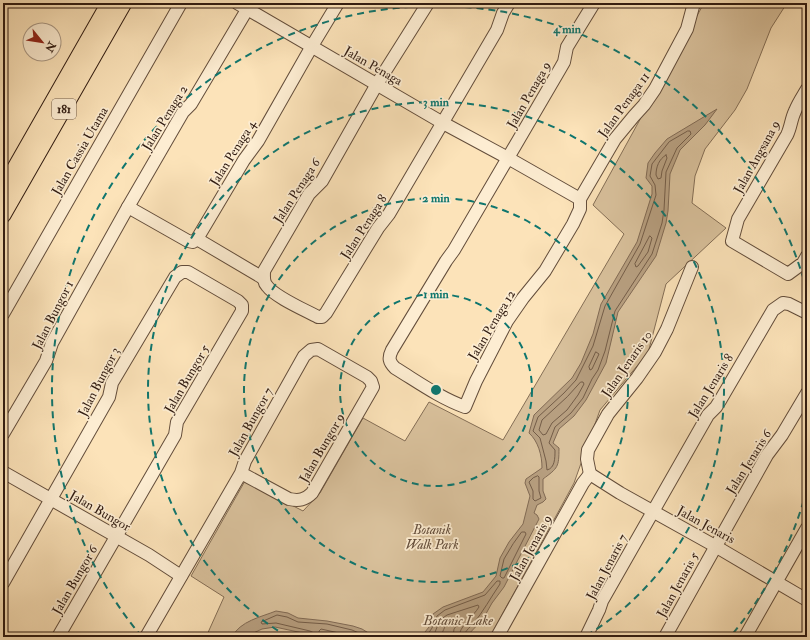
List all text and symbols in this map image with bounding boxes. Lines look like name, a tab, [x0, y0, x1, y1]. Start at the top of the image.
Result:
north arrow	[22, 22, 62, 62]
text: 4 min	[552, 22, 582, 37]
text: N	[42, 38, 59, 55]
street label: Jalan Penaga	[340, 42, 406, 89]
street label: Jalan Penaga 9	[503, 59, 555, 132]
street label: Jalan Penaga 11	[594, 69, 653, 142]
street label: Jalan Penaga 2	[138, 82, 192, 155]
text: 3 min	[423, 95, 450, 110]
road number: 181	[52, 99, 76, 119]
street label: Jalan Cassia Utama	[48, 103, 112, 199]
street label: Jalan Penaga 4	[206, 116, 260, 190]
street label: Jalan Angsana 9	[730, 118, 784, 197]
street label: Jalan Penaga 6	[270, 154, 325, 227]
text: 2 min	[422, 191, 450, 206]
street label: Jalan Penaga 8	[337, 192, 391, 263]
street label: Jalan Bungor 1	[28, 278, 77, 353]
text: 1 min	[423, 287, 450, 302]
street label: Jalan Penaga 12	[464, 287, 519, 364]
street label: Jalan Jenaris 10	[598, 328, 656, 401]
street label: Jalan Bungor 5	[160, 342, 213, 417]
street label: Jalan Bungor 3	[74, 345, 123, 420]
street label: Jalan Jenaris 8	[684, 351, 737, 422]
centre of rings	[429, 383, 443, 397]
street label: Jalan Bungor 7	[225, 385, 277, 460]
street label: Jalan Bungor 9	[295, 411, 348, 486]
street label: Jalan Jenaris 6	[722, 426, 776, 498]
street label: Jalan Bungor	[66, 487, 134, 535]
street label: Jalan Jenaris	[673, 502, 738, 548]
street label: Jalan Jenaris 9	[506, 512, 556, 585]
park label: Botanik Walk Park	[405, 522, 459, 553]
street label: Jalan Jenaris 7	[582, 531, 631, 604]
street label: Jalan Bungor 6	[48, 541, 102, 618]
street label: Jalan Jenaris 5	[653, 549, 703, 621]
water label: Botanic Lake	[422, 612, 493, 629]

